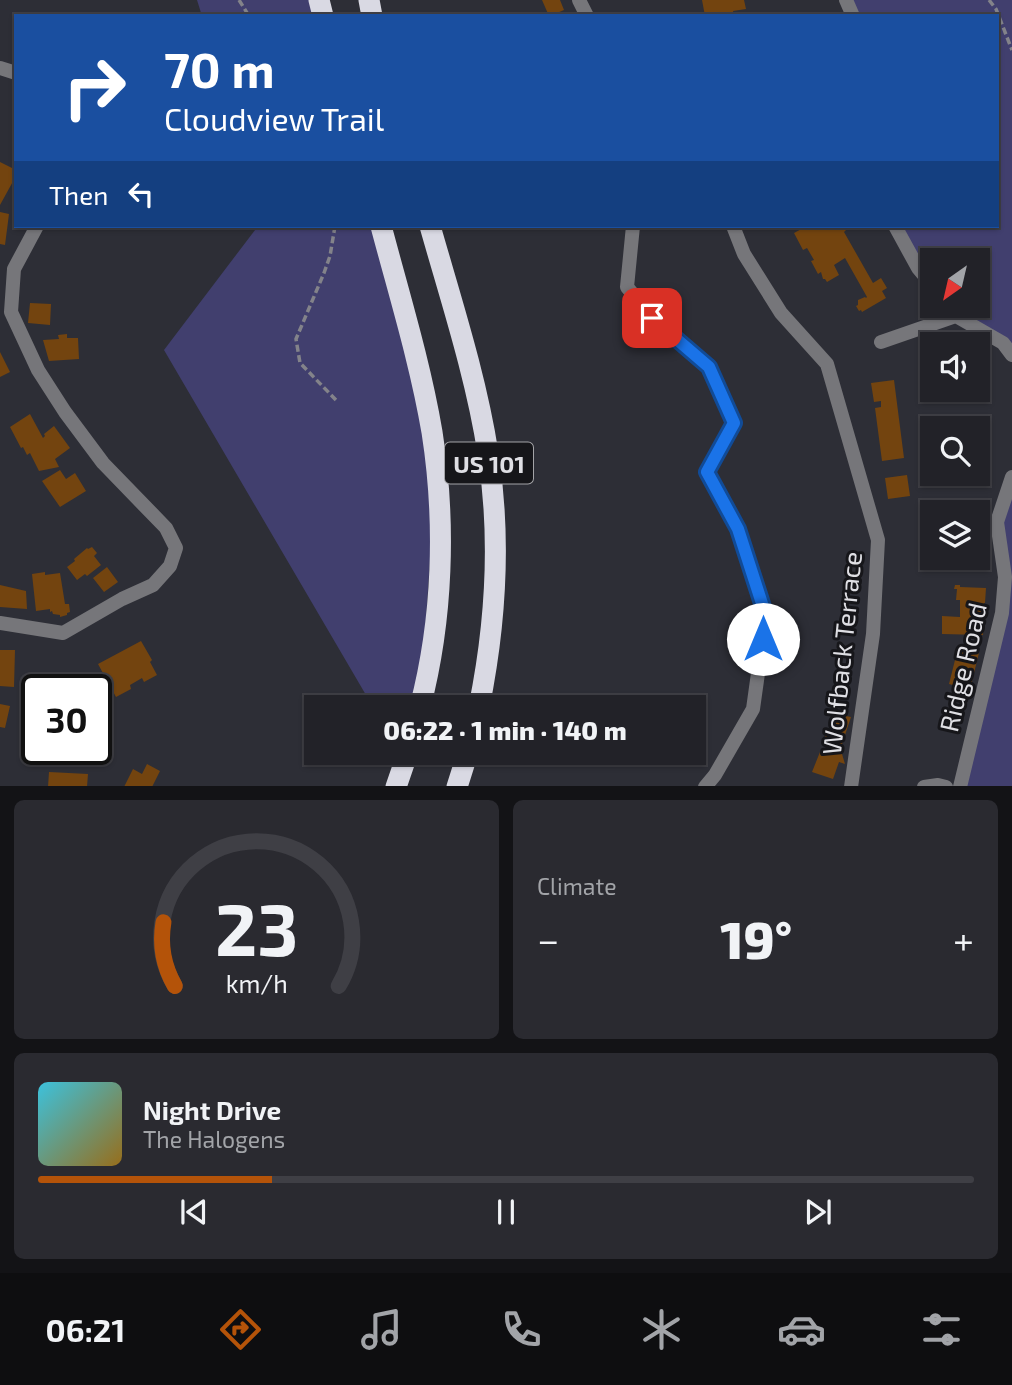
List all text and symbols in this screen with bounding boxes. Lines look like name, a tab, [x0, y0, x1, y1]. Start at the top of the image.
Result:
text: 70 m	[164, 39, 275, 98]
icon: right	[49, 42, 140, 133]
text: Cloudview Trail	[164, 99, 384, 137]
icon: left	[122, 175, 160, 213]
text: Then	[49, 179, 108, 210]
north arrow	[920, 248, 990, 318]
map controls	[920, 248, 990, 570]
pin	[622, 288, 682, 348]
icon: arrive	[633, 299, 671, 337]
button: sound	[920, 332, 990, 402]
button: search	[920, 416, 990, 486]
road number: US 101	[445, 442, 533, 484]
button: layers	[920, 500, 990, 570]
street label: Wolfback Terrace	[815, 550, 867, 756]
street label: Ridge Road	[932, 599, 992, 735]
position arrow	[726, 602, 800, 676]
speed limit sign: 30	[21, 674, 112, 765]
text: 06:22 · 1 min · 140 m	[383, 714, 627, 745]
text: Climate	[537, 872, 617, 900]
text: 23	[215, 883, 298, 971]
text: 19°	[720, 907, 792, 969]
text: −	[537, 916, 559, 962]
text: +	[953, 916, 974, 962]
text: km/h	[225, 967, 288, 997]
text: Night Drive	[143, 1094, 281, 1125]
text: The Halogens	[143, 1125, 285, 1153]
icon: previous	[175, 1193, 213, 1231]
icon: pause	[487, 1193, 525, 1231]
icon: next	[799, 1193, 837, 1231]
icon: directions	[216, 1305, 265, 1354]
icon: music	[357, 1305, 406, 1354]
icon: phone	[497, 1305, 546, 1354]
icon: climate	[637, 1305, 686, 1354]
icon: car	[777, 1305, 826, 1354]
icon: filters	[917, 1305, 966, 1354]
text: 06:21	[46, 1310, 125, 1348]

